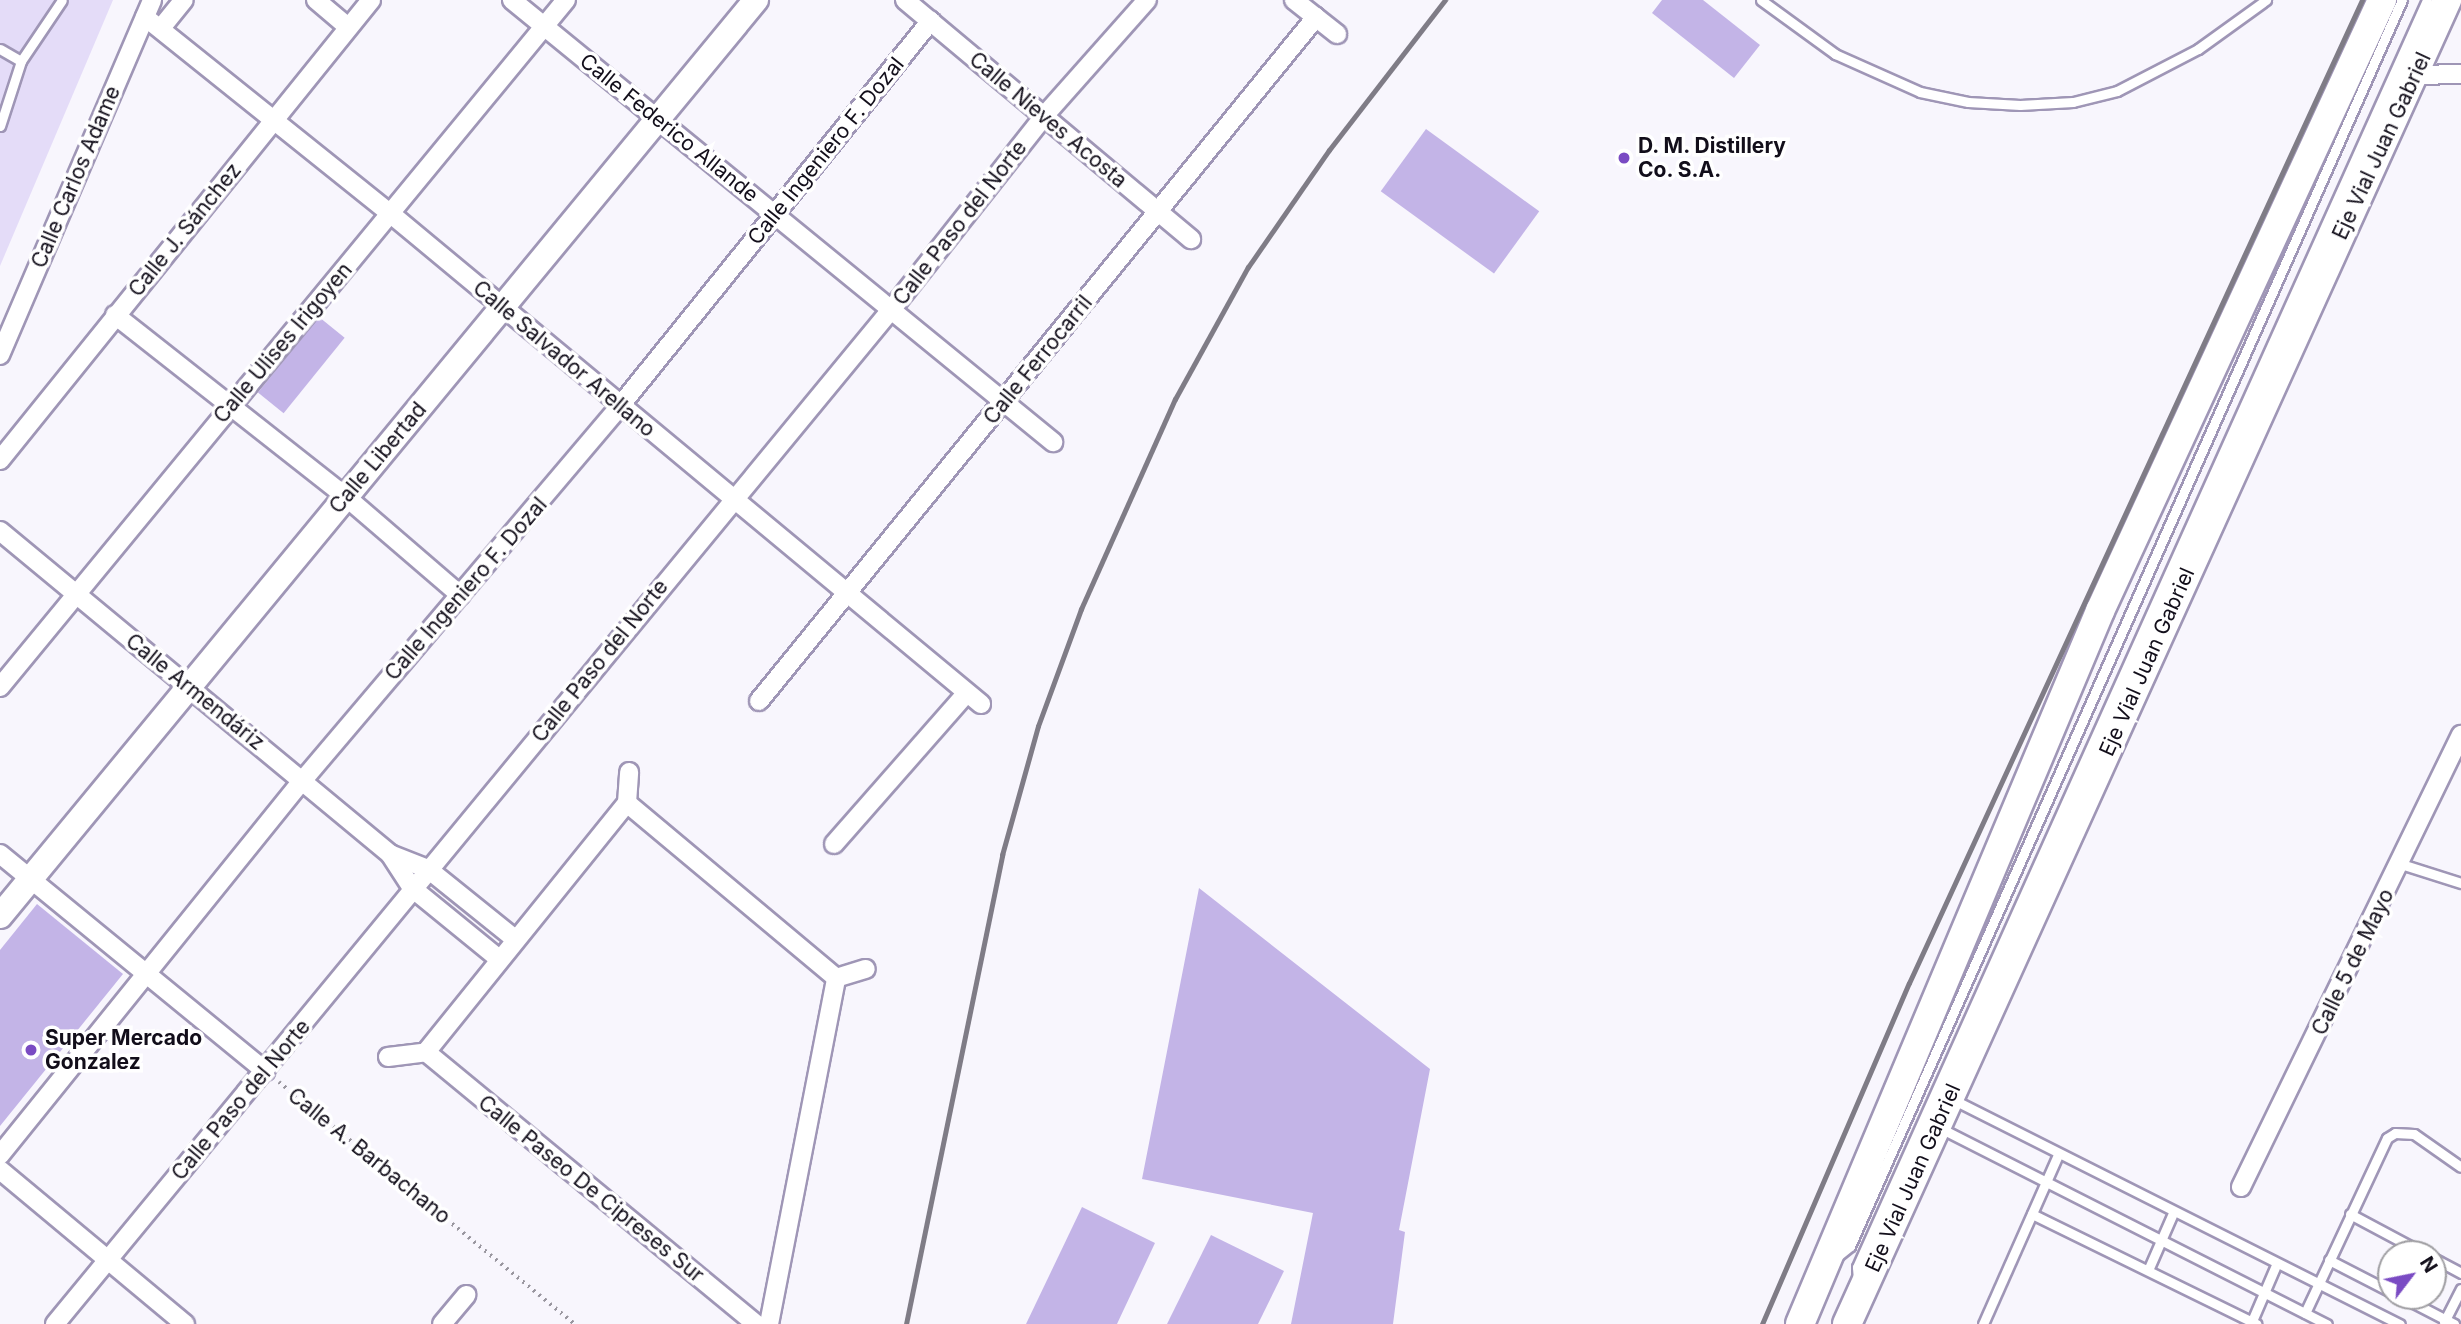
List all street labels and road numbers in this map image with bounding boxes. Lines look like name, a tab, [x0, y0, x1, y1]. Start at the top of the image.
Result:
street label: Calle Nieves Acosta	[964, 47, 1132, 193]
street label: Calle Federico Allande	[575, 48, 763, 208]
street label: Eje Vial Juan Gabriel	[2328, 48, 2436, 244]
street label: Calle Ingeniero F. Dozal	[743, 52, 909, 250]
street label: Calle Carlos Adame	[26, 82, 126, 272]
street label: Calle Paso del Norte	[888, 136, 1032, 310]
street label: Calle J. Sánchez	[124, 158, 246, 302]
street label: Calle Ulises Irigoyen	[209, 258, 357, 428]
street label: Calle Salvador Arellano	[468, 275, 660, 443]
street label: Calle Ferrocarril	[978, 291, 1098, 429]
street label: Calle Libertad	[324, 397, 432, 519]
street label: Calle Ingeniero F. Dozal	[380, 492, 552, 686]
street label: Eje Vial Juan Gabriel	[2094, 564, 2200, 760]
street label: Calle Paso del Norte	[527, 575, 673, 747]
street label: Calle Armendáriz	[121, 628, 269, 756]
street label: Calle 5 de Mayo	[2307, 885, 2399, 1039]
street label: Calle Paso del Norte	[166, 1015, 316, 1185]
street label: Eje Vial Juan Gabriel	[1860, 1080, 1966, 1276]
street label: Calle A. Barbachano	[283, 1083, 455, 1229]
street label: Calle Paseo De Cipreses Sur	[473, 1090, 709, 1288]

